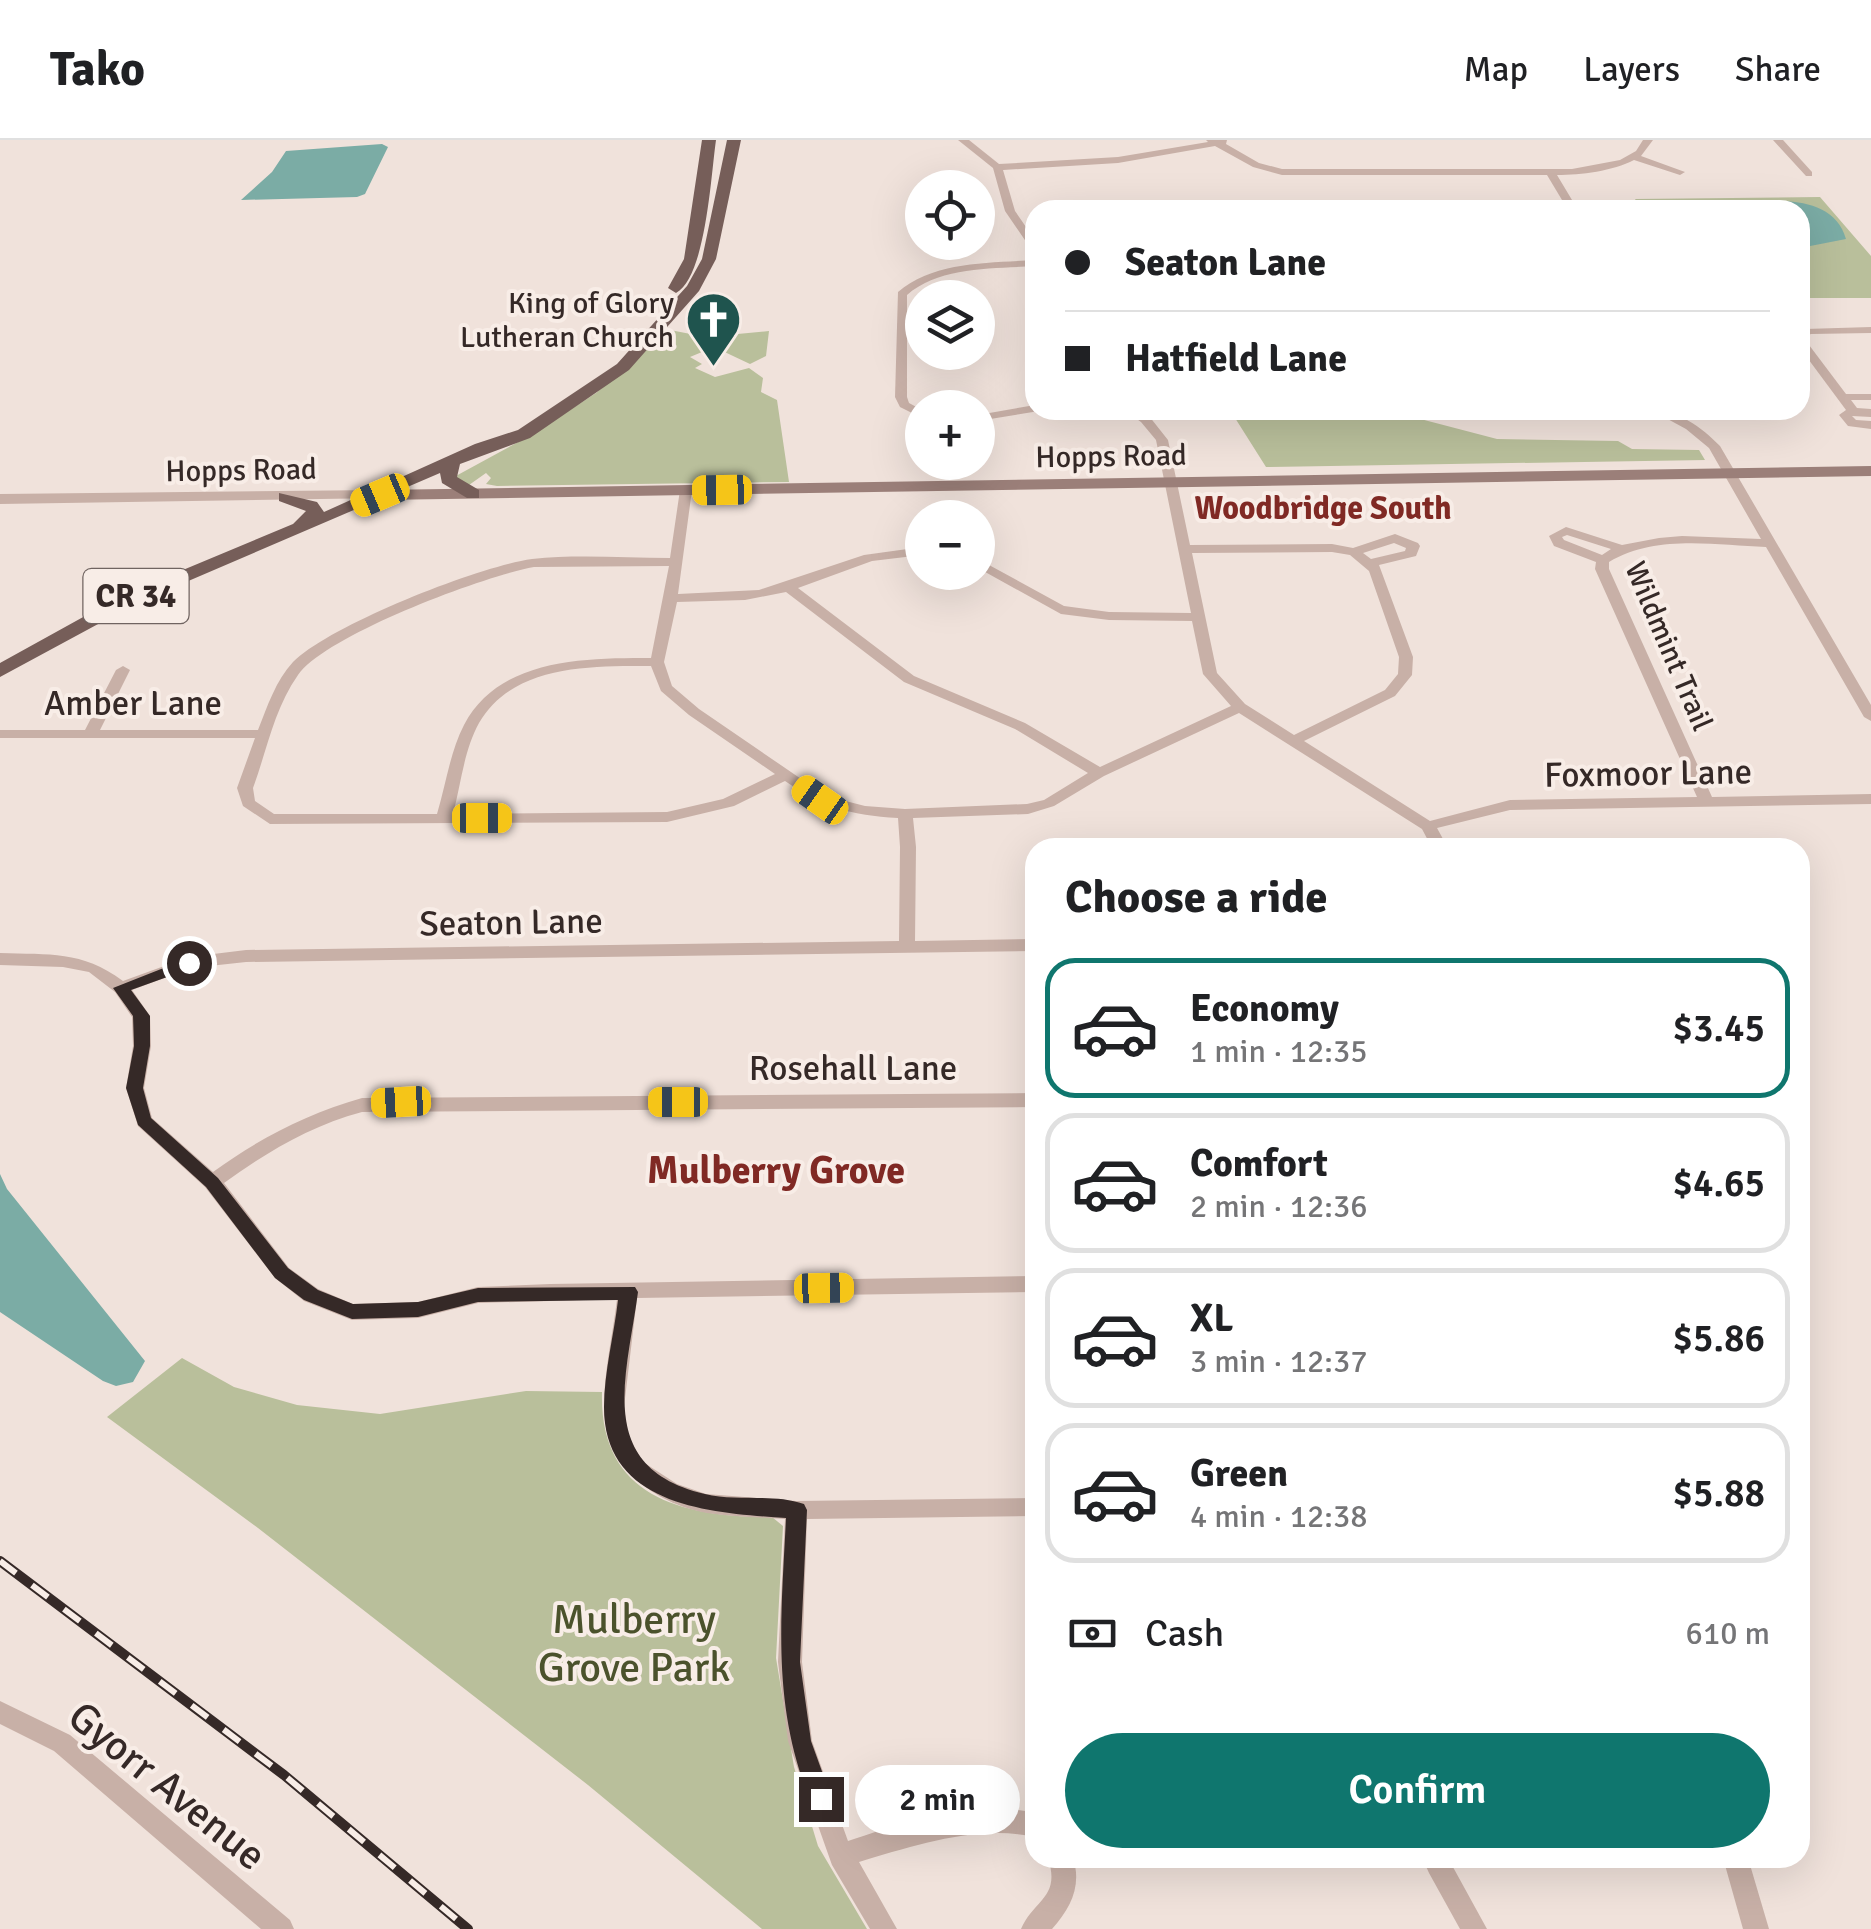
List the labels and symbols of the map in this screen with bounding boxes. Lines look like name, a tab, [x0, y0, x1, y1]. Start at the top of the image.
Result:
place label: King of Glory Lutheran Church	[460, 285, 674, 356]
church icon: King of Glory Lutheran Church	[683, 290, 743, 369]
street label: Hopps Road	[1035, 437, 1187, 476]
street label: Hopps Road	[165, 451, 317, 490]
car	[347, 469, 413, 521]
car	[692, 474, 752, 506]
district label: Woodbridge South	[1194, 489, 1452, 528]
street label: Wildmint Trail	[1616, 556, 1721, 736]
road number: CR 34	[84, 569, 188, 623]
street label: Amber Lane	[44, 682, 222, 725]
street label: Foxmoor Lane	[1544, 750, 1752, 797]
car	[787, 771, 853, 829]
car	[452, 803, 512, 833]
street label: Seaton Lane	[419, 899, 603, 946]
route start	[167, 941, 212, 986]
street label: Rosehall Lane	[749, 1047, 957, 1090]
car	[370, 1085, 432, 1119]
car	[648, 1087, 708, 1117]
district label: Mulberry Grove	[647, 1147, 905, 1194]
car	[794, 1272, 854, 1304]
park label: Mulberry Grove Park	[538, 1594, 730, 1693]
street label: Gyorr Avenue	[58, 1691, 276, 1881]
callout: 2 min	[856, 1764, 1021, 1834]
route end	[799, 1777, 844, 1822]

